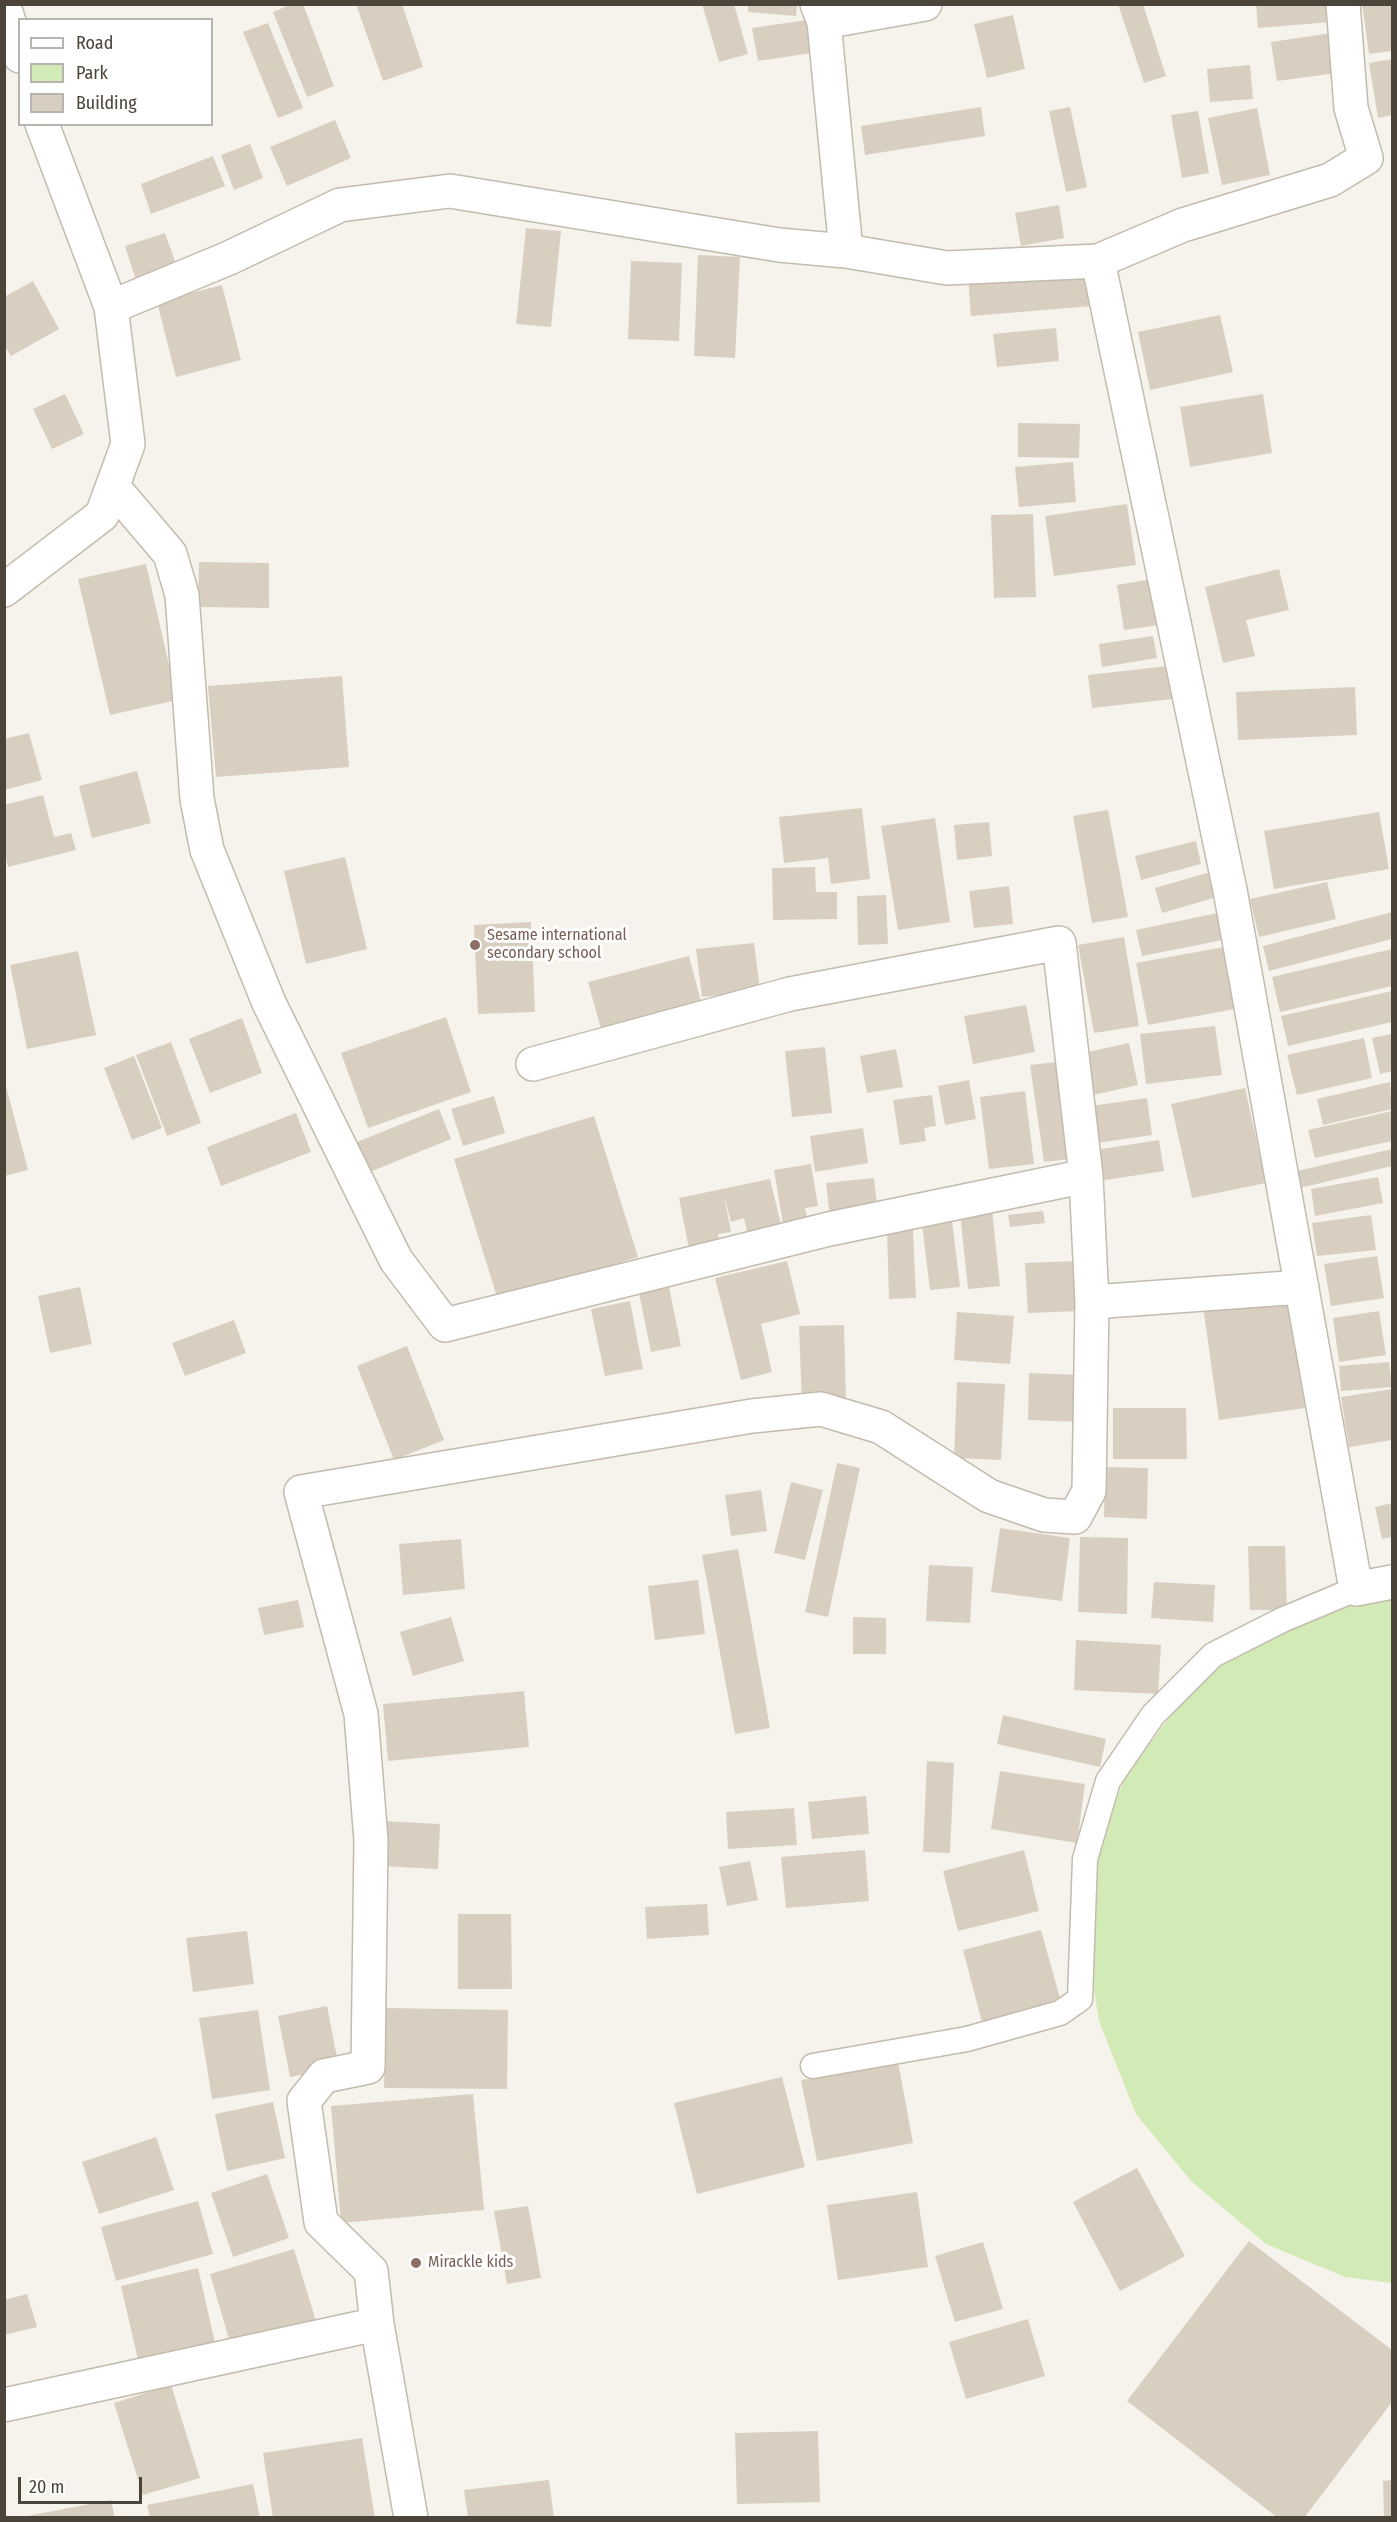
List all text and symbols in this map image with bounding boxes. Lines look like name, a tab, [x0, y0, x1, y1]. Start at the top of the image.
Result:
legend	[18, 18, 213, 126]
text: Road	[76, 32, 113, 54]
text: Park	[76, 62, 108, 84]
text: Building	[76, 92, 137, 114]
place label: Sesame international secondary school	[487, 926, 627, 964]
marker: Sesame international secondary school	[468, 938, 482, 952]
place label: Mirackle kids	[428, 2253, 513, 2273]
marker: Mirackle kids	[409, 2256, 423, 2270]
scale bar	[21, 2465, 146, 2503]
text: 20 m	[29, 2476, 64, 2498]

